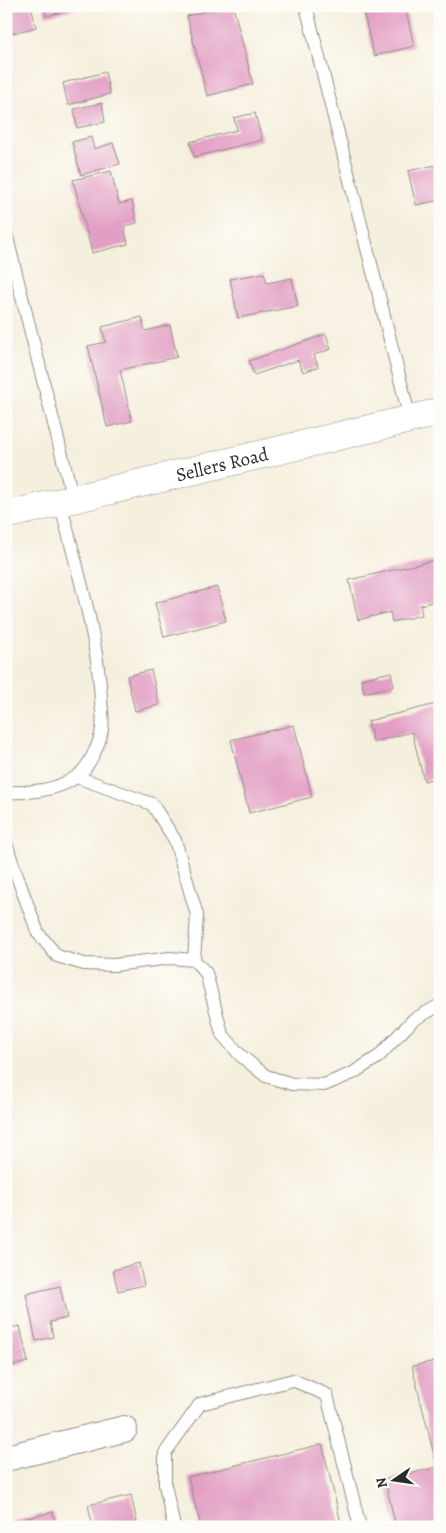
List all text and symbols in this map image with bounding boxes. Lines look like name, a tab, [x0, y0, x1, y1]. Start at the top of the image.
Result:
street label: Sellers Road	[173, 441, 272, 488]
north arrow	[368, 1456, 418, 1506]
text: N	[371, 1476, 392, 1490]

